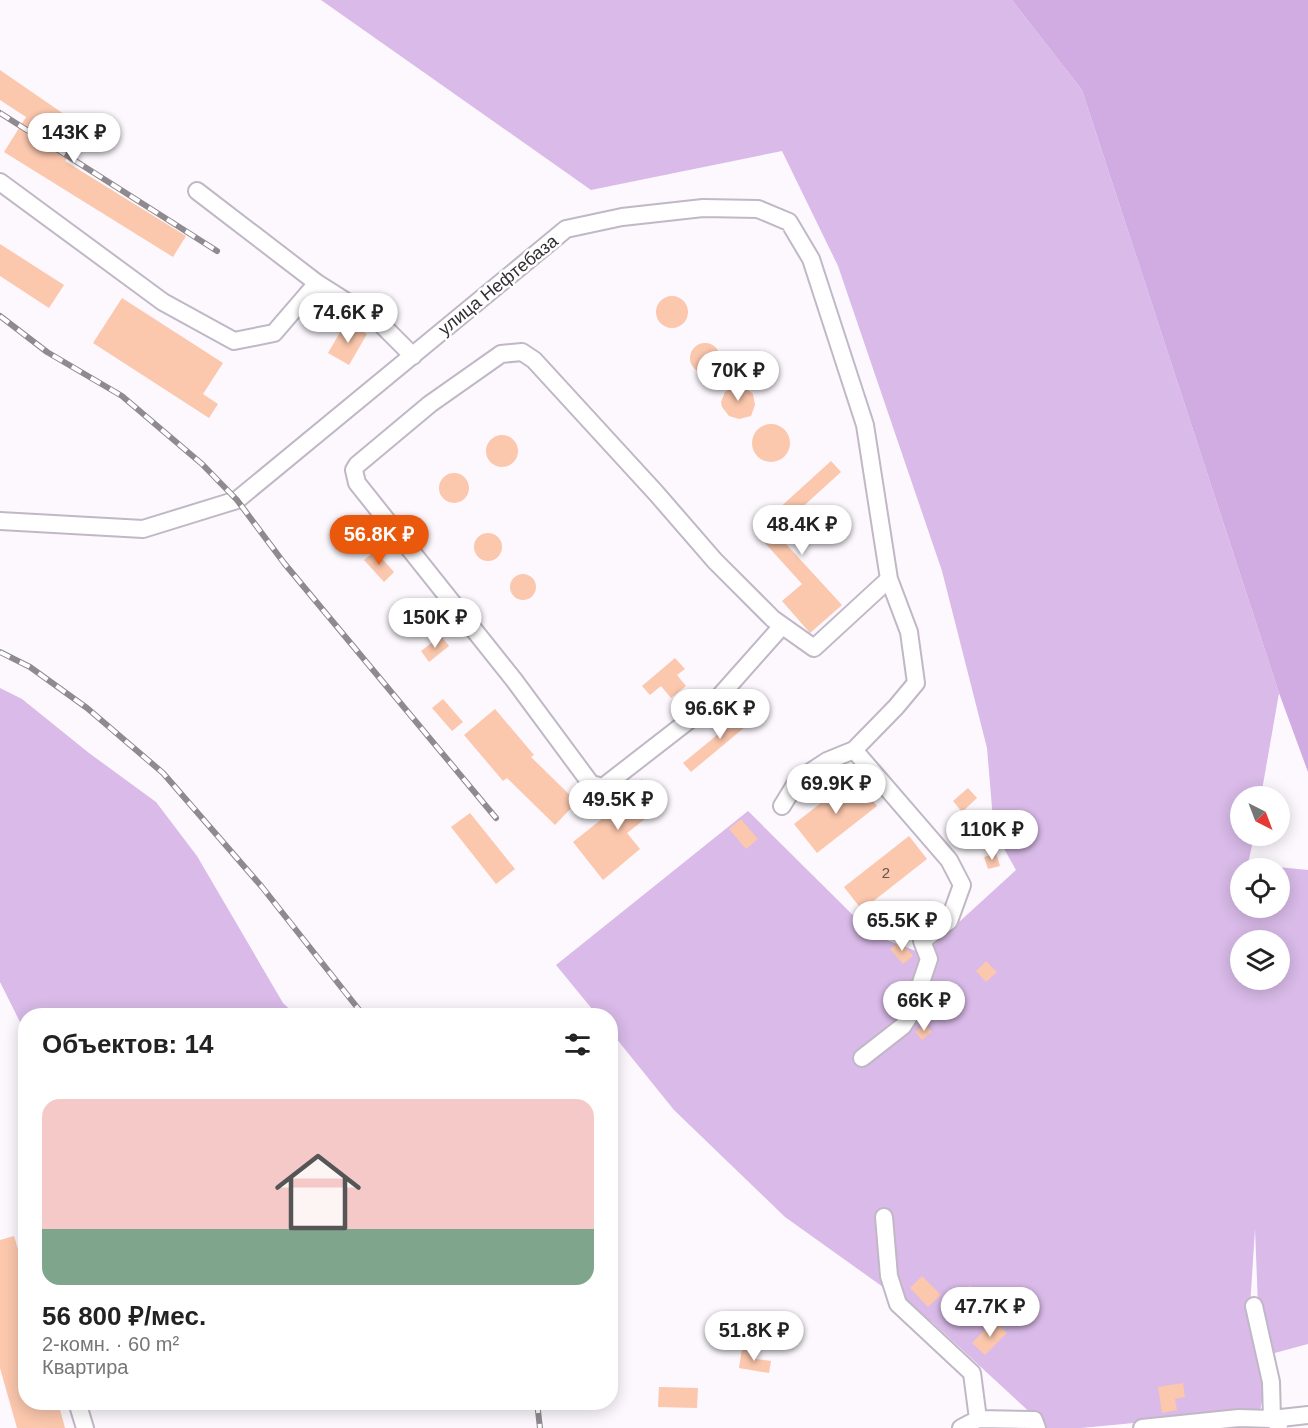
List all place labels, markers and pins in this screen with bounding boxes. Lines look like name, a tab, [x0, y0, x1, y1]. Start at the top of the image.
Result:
pin: 143K ₽	[25, 113, 123, 164]
pin: 74.6K ₽	[293, 293, 403, 344]
pin: 70K ₽	[696, 351, 780, 402]
pin: 48.4K ₽	[747, 505, 857, 556]
pin: 56.8K ₽	[324, 515, 434, 566]
pin: 150K ₽	[386, 598, 484, 649]
pin: 96.6K ₽	[665, 689, 775, 740]
pin: 69.9K ₽	[781, 764, 891, 815]
pin: 49.5K ₽	[563, 780, 673, 831]
pin: 110K ₽	[943, 810, 1041, 861]
pin: 65.5K ₽	[847, 901, 957, 952]
pin: 66K ₽	[882, 981, 966, 1032]
pin: 47.7K ₽	[935, 1287, 1045, 1338]
pin: 51.8K ₽	[699, 1311, 809, 1362]

